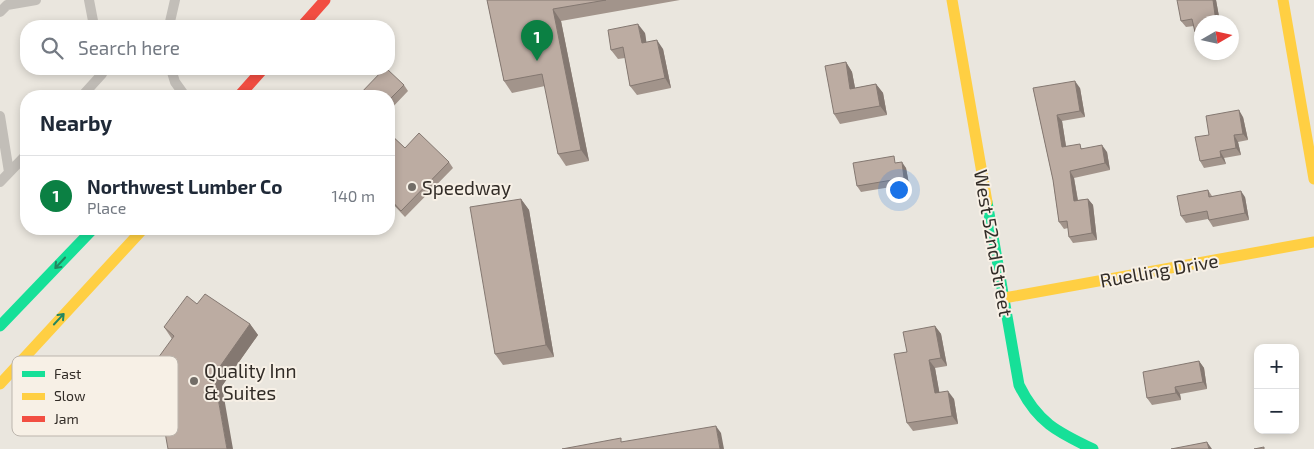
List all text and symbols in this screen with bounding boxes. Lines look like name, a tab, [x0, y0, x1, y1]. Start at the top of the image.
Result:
north arrow	[1194, 15, 1239, 60]
search box	[20, 20, 395, 75]
pin: 1	[521, 20, 553, 61]
icon: search	[38, 34, 66, 62]
text: Search here	[78, 36, 180, 59]
text: Nearby	[40, 110, 112, 135]
street label: West 52nd Street	[970, 168, 1018, 318]
text: Northwest Lumber Co	[87, 175, 282, 198]
place label: Speedway	[422, 176, 511, 199]
your location	[886, 177, 912, 203]
marker: Speedway	[406, 181, 418, 193]
text: 1	[53, 186, 59, 205]
text: 140 m	[332, 186, 375, 205]
text: Place	[87, 198, 126, 217]
street label: Ruelling Drive	[1098, 248, 1220, 292]
one-way arrow	[54, 256, 66, 269]
one-way arrow	[53, 312, 65, 325]
map controls	[1254, 344, 1299, 434]
button: +	[1254, 344, 1299, 389]
legend	[12, 356, 178, 436]
place label: Quality Inn & Suites	[204, 359, 297, 404]
text: Fast	[54, 365, 81, 382]
marker: Quality Inn & Suites	[188, 375, 200, 387]
text: Slow	[54, 387, 86, 404]
button: −	[1254, 389, 1299, 434]
text: Jam	[54, 410, 79, 427]

